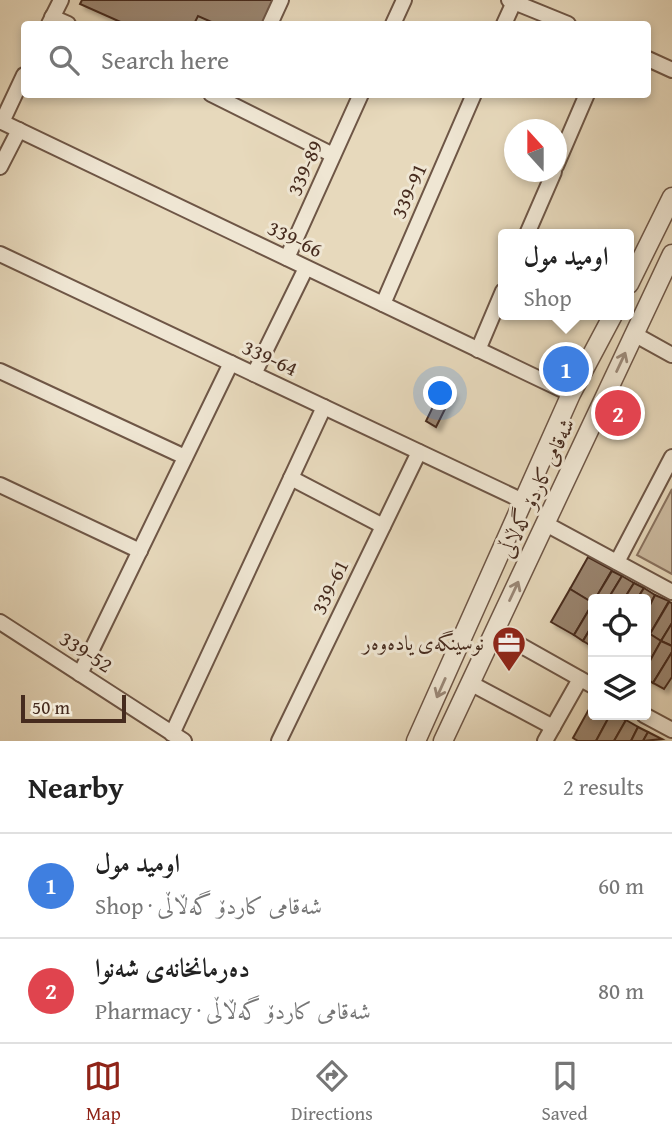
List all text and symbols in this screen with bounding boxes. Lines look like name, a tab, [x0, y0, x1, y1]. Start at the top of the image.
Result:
search box	[21, 21, 651, 98]
text: Search here	[101, 40, 229, 79]
icon: search	[45, 41, 83, 79]
north arrow	[504, 119, 567, 182]
street label: 339-89	[279, 135, 330, 200]
street label: 339-91	[383, 158, 434, 223]
street label: 339-66	[262, 212, 328, 265]
popup	[498, 229, 634, 320]
text: اوميد مول	[523, 236, 609, 275]
text: Shop	[523, 281, 572, 314]
street label: 339-64	[237, 331, 303, 384]
pin: 1	[543, 343, 589, 395]
one-way arrow	[614, 352, 628, 373]
your location	[423, 376, 457, 410]
pin: 2	[595, 387, 641, 439]
street label: شەقامی کاردۆ گەڵاڵی	[491, 413, 582, 563]
street label: 339-61	[303, 554, 356, 620]
one-way arrow	[508, 581, 521, 602]
map controls	[588, 594, 651, 720]
button: locate	[588, 594, 651, 657]
street label: 339-52	[54, 623, 119, 680]
office icon: نوسینگەی یادەوەر	[490, 624, 528, 673]
place label: نوسینگەی یادەوەر	[361, 627, 484, 658]
button: layers	[588, 657, 651, 720]
one-way arrow	[434, 677, 447, 698]
scale bar	[21, 692, 126, 724]
text: 50 m	[32, 693, 70, 721]
text: Nearby	[28, 765, 124, 809]
text: 2 results	[563, 770, 644, 803]
text: اوميد مول	[95, 843, 180, 882]
text: 1	[45, 869, 57, 902]
text: 60 m	[598, 869, 644, 902]
text: Shop · شەقامی کاردۆ گەڵاڵی	[95, 889, 322, 922]
text: دەرمانخانەی شەنوا	[95, 948, 250, 987]
text: 2	[45, 974, 57, 1007]
text: 80 m	[598, 974, 644, 1007]
text: Pharmacy · شەقامی کاردۆ گەڵاڵی	[95, 994, 371, 1027]
tab: Map	[84, 1057, 122, 1127]
tab: Directions	[291, 1057, 373, 1127]
tab: Saved	[542, 1057, 588, 1127]

